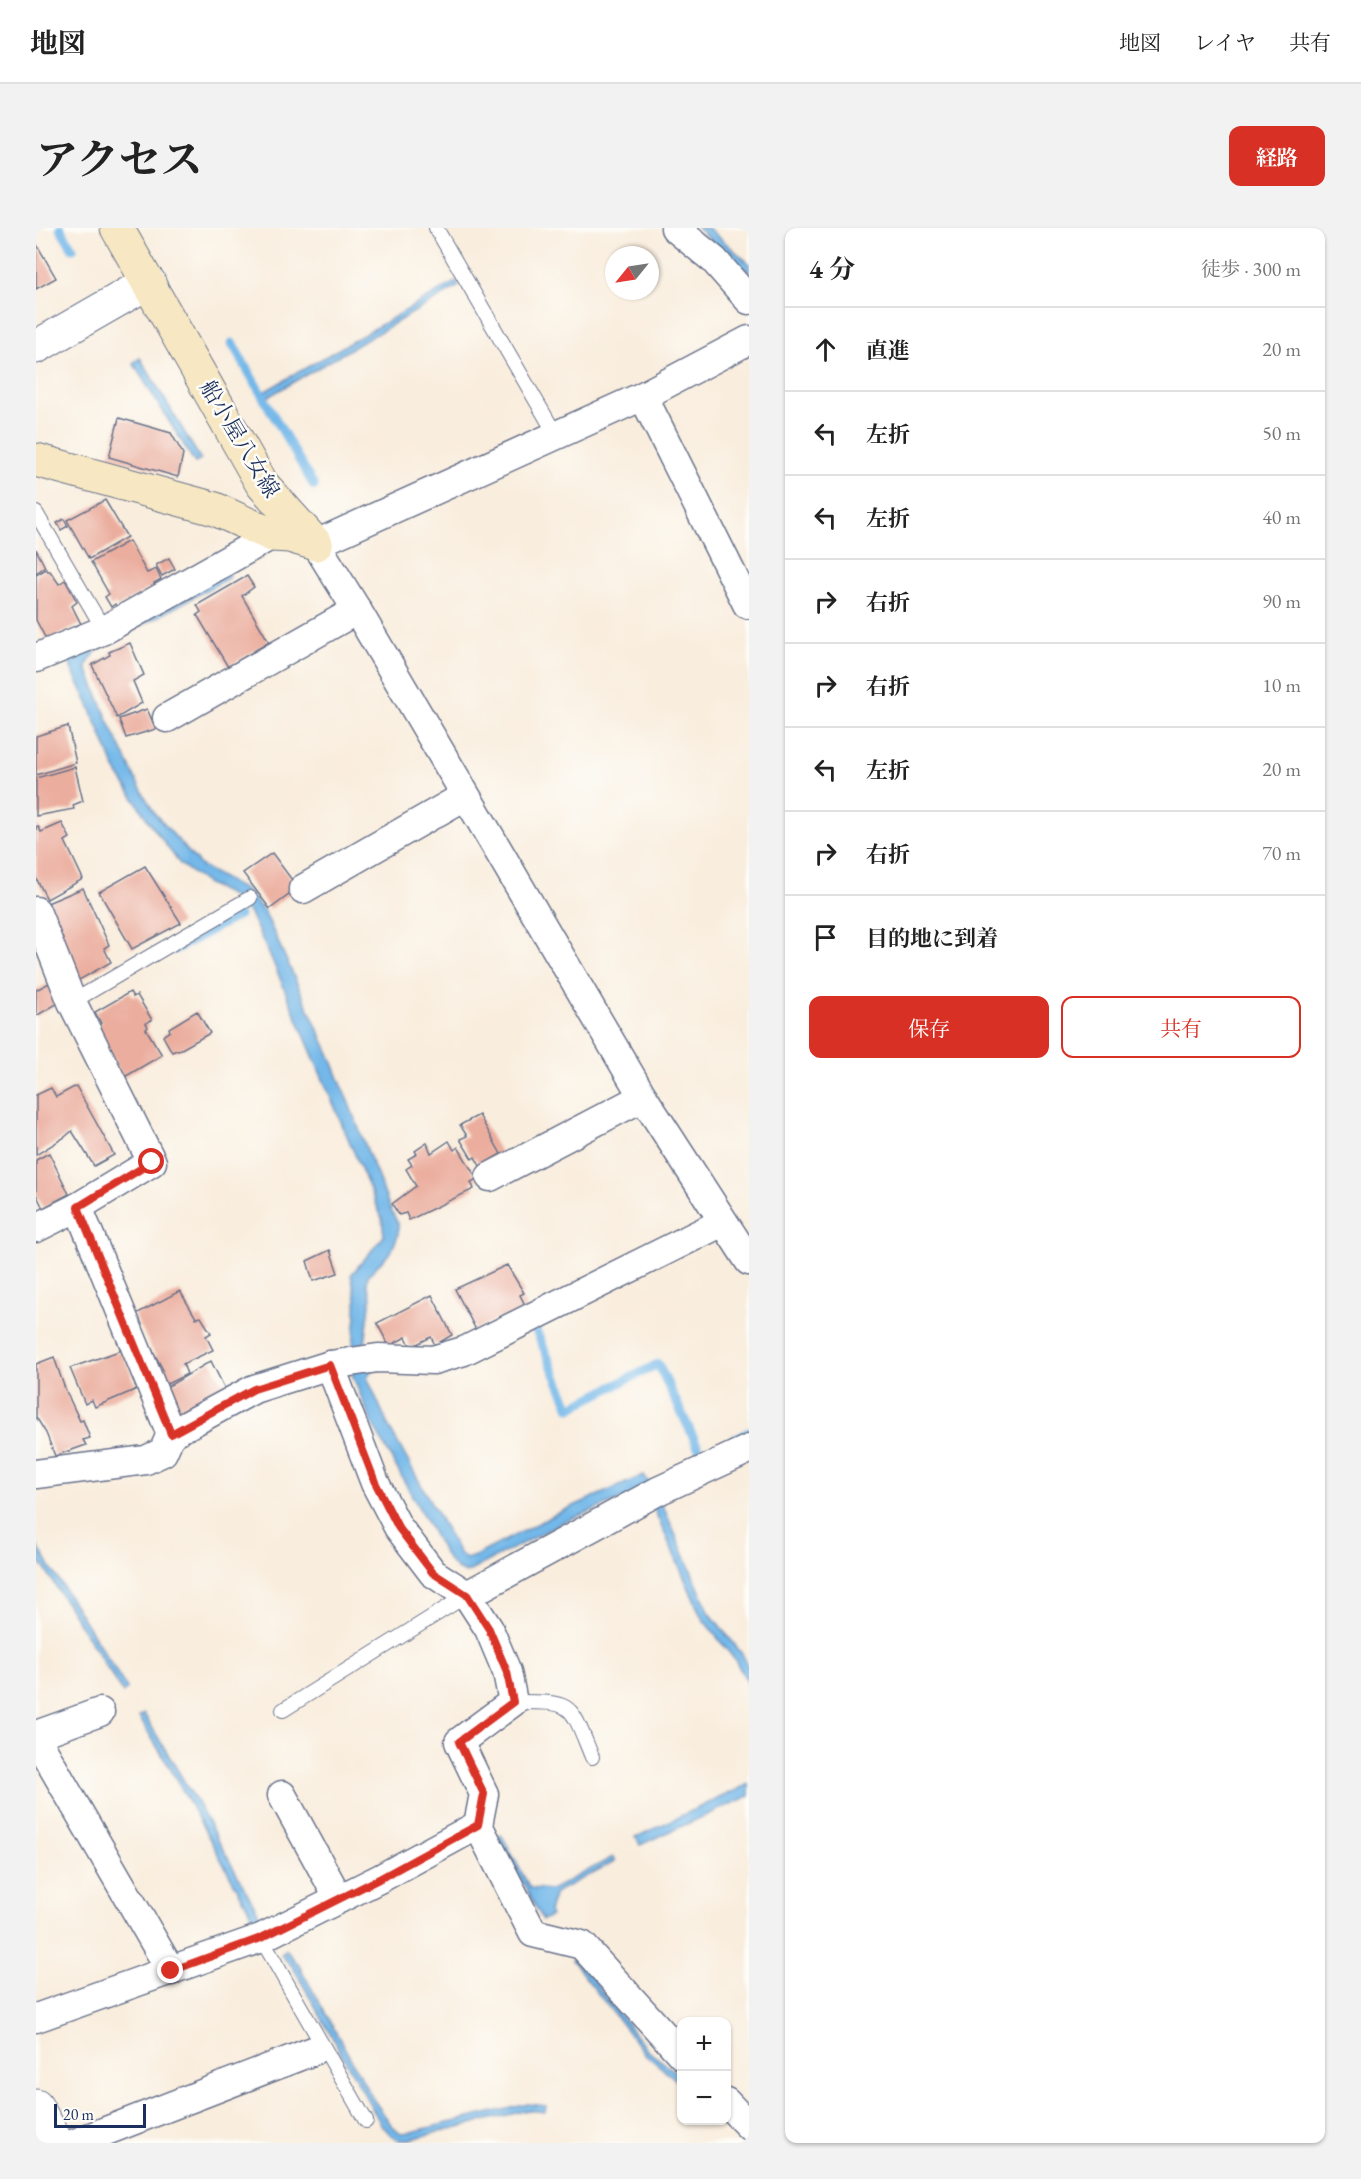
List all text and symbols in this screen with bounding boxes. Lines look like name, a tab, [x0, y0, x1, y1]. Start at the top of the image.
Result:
text: 地図	[30, 25, 86, 61]
text: 地図	[1119, 29, 1161, 56]
text: レイヤ	[1194, 29, 1256, 56]
text: 共有	[1289, 29, 1331, 56]
button: 経路	[1229, 126, 1325, 186]
text: アクセス	[36, 132, 203, 187]
north arrow	[605, 246, 659, 300]
text: 4 分	[809, 252, 855, 286]
text: 徒歩 · 300 m	[1201, 256, 1301, 282]
icon: ahead	[809, 333, 842, 366]
text: 直進	[866, 336, 910, 365]
text: 20 m	[1262, 336, 1301, 362]
street label: 船小屋八女線	[194, 375, 286, 503]
icon: left	[809, 417, 842, 450]
text: 左折	[866, 420, 910, 449]
text: 50 m	[1262, 420, 1301, 446]
icon: left	[809, 501, 842, 534]
text: 左折	[866, 504, 910, 533]
text: 40 m	[1262, 504, 1301, 530]
icon: right	[809, 585, 842, 618]
text: 右折	[866, 588, 910, 617]
text: 90 m	[1262, 588, 1301, 614]
icon: right	[809, 669, 842, 702]
text: 右折	[866, 672, 910, 701]
text: 10 m	[1262, 672, 1301, 698]
icon: left	[809, 753, 842, 786]
text: 左折	[866, 756, 910, 785]
text: 20 m	[1262, 756, 1301, 782]
icon: right	[809, 837, 842, 870]
text: 右折	[866, 840, 910, 869]
text: 70 m	[1262, 840, 1301, 866]
icon: arrive	[809, 921, 842, 954]
text: 目的地に到着	[866, 924, 998, 953]
button: 保存	[809, 996, 1049, 1058]
button: 共有	[1061, 996, 1301, 1058]
route start	[138, 1148, 164, 1174]
route end	[157, 1957, 183, 1983]
map controls	[677, 2017, 731, 2125]
button: +	[677, 2017, 731, 2071]
button: −	[677, 2071, 731, 2125]
scale bar	[54, 2101, 146, 2128]
text: 20 m	[63, 2104, 94, 2125]

